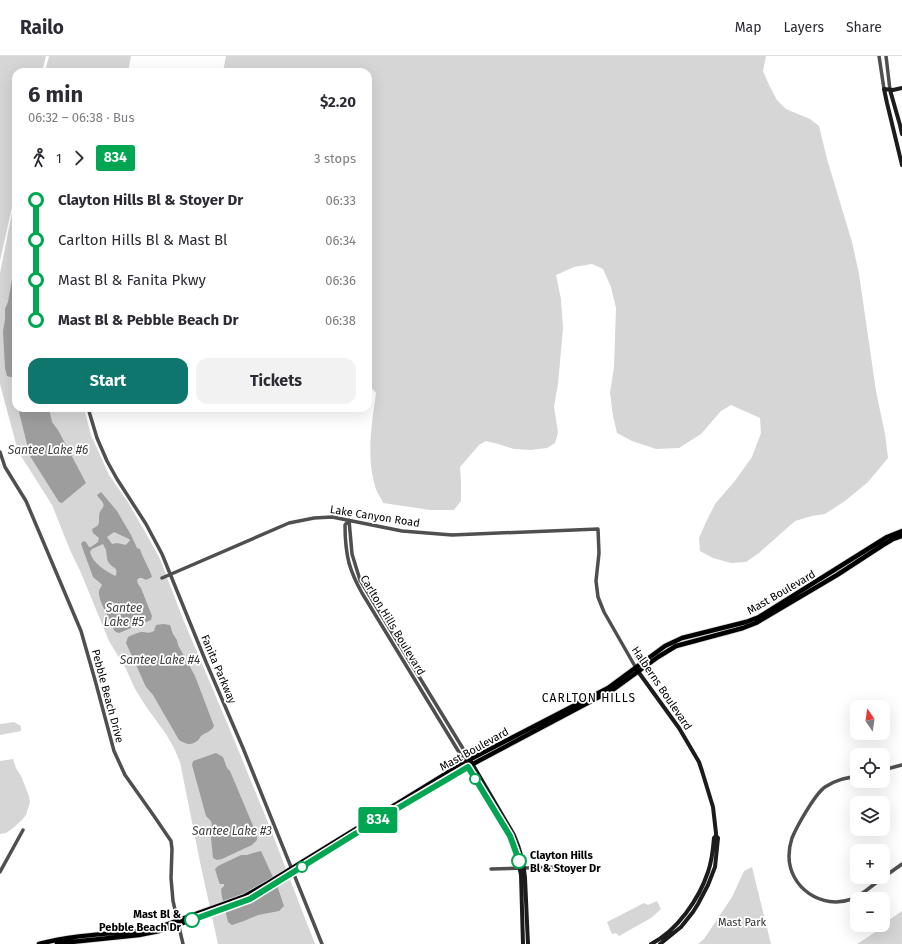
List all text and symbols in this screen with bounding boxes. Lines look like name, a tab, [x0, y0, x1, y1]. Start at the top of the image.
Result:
text: Railo	[20, 16, 64, 39]
text: Map	[735, 19, 761, 36]
text: Layers	[783, 19, 824, 36]
text: Share	[846, 19, 882, 36]
text: 6 min	[28, 81, 83, 108]
text: $2.20	[320, 93, 356, 111]
text: 06:32 – 06:38 · Bus	[28, 110, 134, 125]
icon: walk	[28, 147, 50, 169]
icon: forward	[68, 147, 90, 169]
text: 834	[104, 149, 127, 166]
text: 1	[56, 151, 62, 166]
text: 3 stops	[314, 151, 356, 166]
text: Clayton Hills Bl & Stoyer Dr	[58, 191, 243, 209]
text: 06:33	[326, 193, 356, 208]
text: Carlton Hills Bl & Mast Bl	[58, 231, 228, 249]
text: 06:34	[325, 233, 356, 248]
text: Mast Bl & Fanita Pkwy	[58, 271, 206, 289]
text: 06:36	[325, 273, 356, 288]
text: Mast Bl & Pebble Beach Dr	[58, 311, 238, 329]
text: 06:38	[325, 313, 356, 328]
button: Start	[28, 358, 188, 404]
button: Tickets	[196, 358, 356, 404]
water label: Santee Lake #6	[7, 443, 88, 457]
street label: Lake Canyon Road	[329, 503, 421, 530]
street label: Mast Boulevard	[745, 568, 818, 617]
street label: Carlton Hills Boulevard	[358, 573, 428, 678]
water label: Santee Lake #5	[104, 601, 144, 629]
street label: Fanita Parkway	[198, 633, 239, 706]
street label: Halberns Boulevard	[629, 644, 694, 733]
street label: Pebble Beach Drive	[89, 648, 126, 744]
water label: Santee Lake #4	[119, 653, 200, 667]
district label: CARLTON HILLS	[542, 691, 636, 705]
north arrow	[850, 700, 890, 740]
map controls	[850, 700, 890, 932]
street label: Mast Boulevard	[438, 725, 511, 774]
button: locate	[850, 748, 890, 788]
unlabelled marker	[469, 773, 481, 785]
button: layers	[850, 796, 890, 836]
line badge: 834	[355, 807, 401, 833]
text: 834	[366, 811, 390, 828]
water label: Santee Lake #3	[191, 824, 272, 838]
button: +	[850, 844, 890, 884]
place label: Clayton Hills Bl & Stoyer Dr	[530, 849, 601, 875]
marker: Clayton Hills Bl & Stoyer Dr	[511, 853, 527, 869]
unlabelled marker	[296, 861, 308, 873]
button: −	[850, 892, 890, 932]
place label: Mast Bl & Pebble Beach Dr	[99, 908, 182, 934]
marker: Mast Bl & Pebble Beach Dr	[184, 912, 200, 928]
park label: Mast Park	[718, 916, 766, 929]

